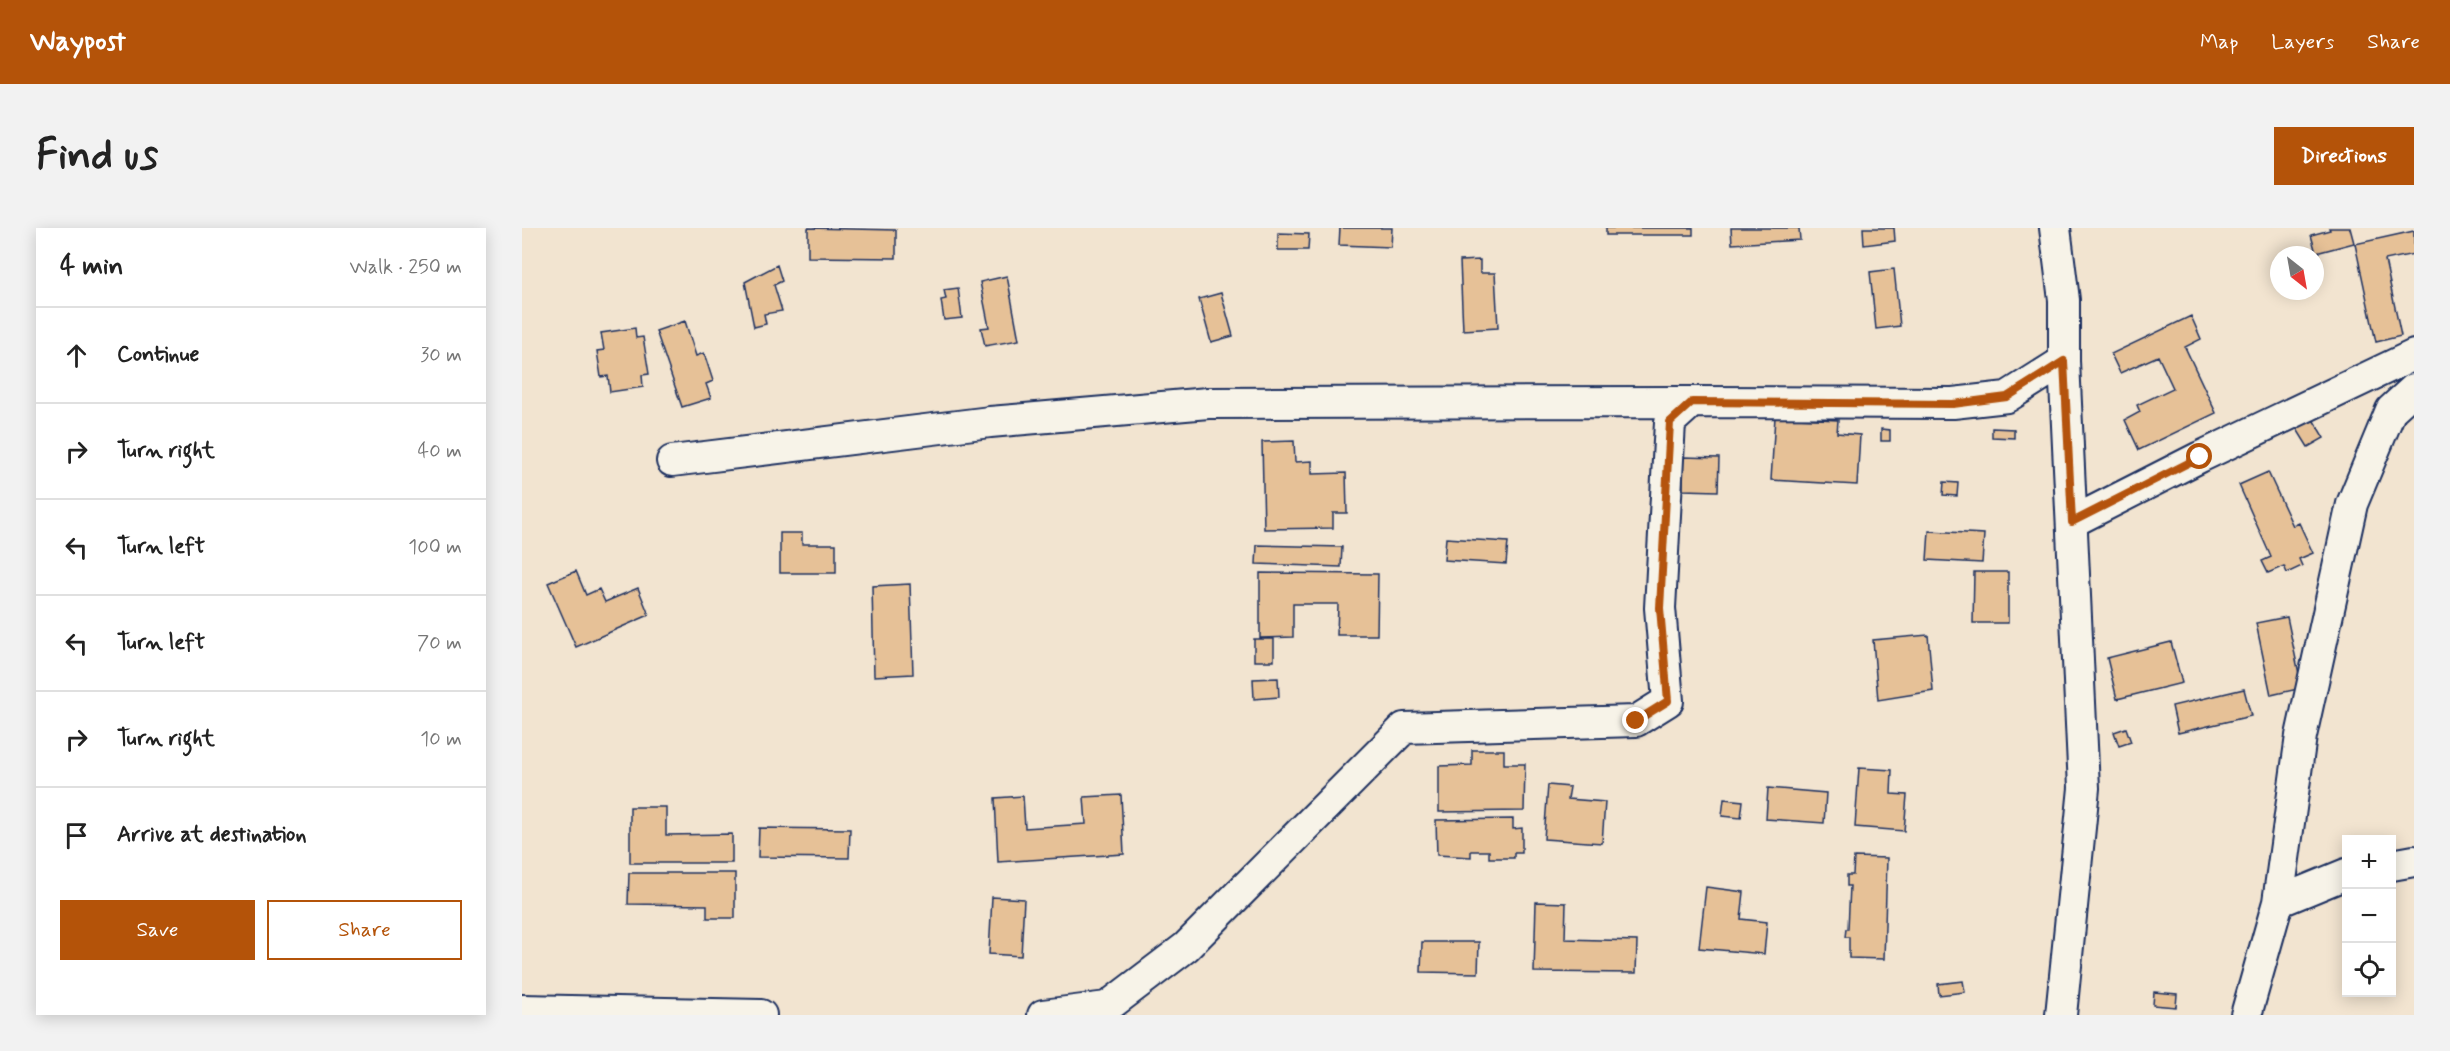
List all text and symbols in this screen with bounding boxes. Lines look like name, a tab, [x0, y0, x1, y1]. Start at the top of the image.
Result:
text: Waypost	[30, 24, 126, 61]
text: Map	[2200, 28, 2238, 56]
text: Layers	[2271, 28, 2334, 56]
text: Share	[2367, 28, 2420, 56]
button: Directions	[2274, 127, 2414, 185]
text: Find us	[36, 129, 158, 184]
north arrow	[2270, 246, 2324, 300]
text: 4 min	[60, 250, 123, 284]
text: Walk · 250 m	[350, 254, 462, 281]
icon: ahead	[60, 339, 93, 372]
text: Continue	[117, 341, 199, 369]
text: 30 m	[420, 342, 462, 369]
icon: right	[60, 435, 93, 468]
text: Turn right	[117, 437, 215, 465]
text: 40 m	[418, 438, 462, 465]
route start	[2186, 443, 2212, 469]
icon: left	[60, 531, 93, 564]
text: Turn left	[117, 533, 205, 561]
text: 100 m	[408, 534, 462, 561]
icon: left	[60, 627, 93, 660]
text: Turn left	[117, 629, 205, 657]
text: 70 m	[417, 630, 462, 657]
route end	[1622, 707, 1648, 733]
icon: right	[60, 723, 93, 756]
text: Turn right	[117, 725, 215, 753]
text: 10 m	[420, 726, 462, 753]
icon: arrive	[60, 819, 93, 852]
text: Arrive at destination	[117, 821, 307, 849]
map controls	[2342, 835, 2396, 997]
button: +	[2342, 835, 2396, 889]
button: −	[2342, 889, 2396, 943]
button: Save	[60, 900, 255, 960]
button: Share	[267, 900, 462, 960]
button: locate	[2342, 943, 2396, 997]

